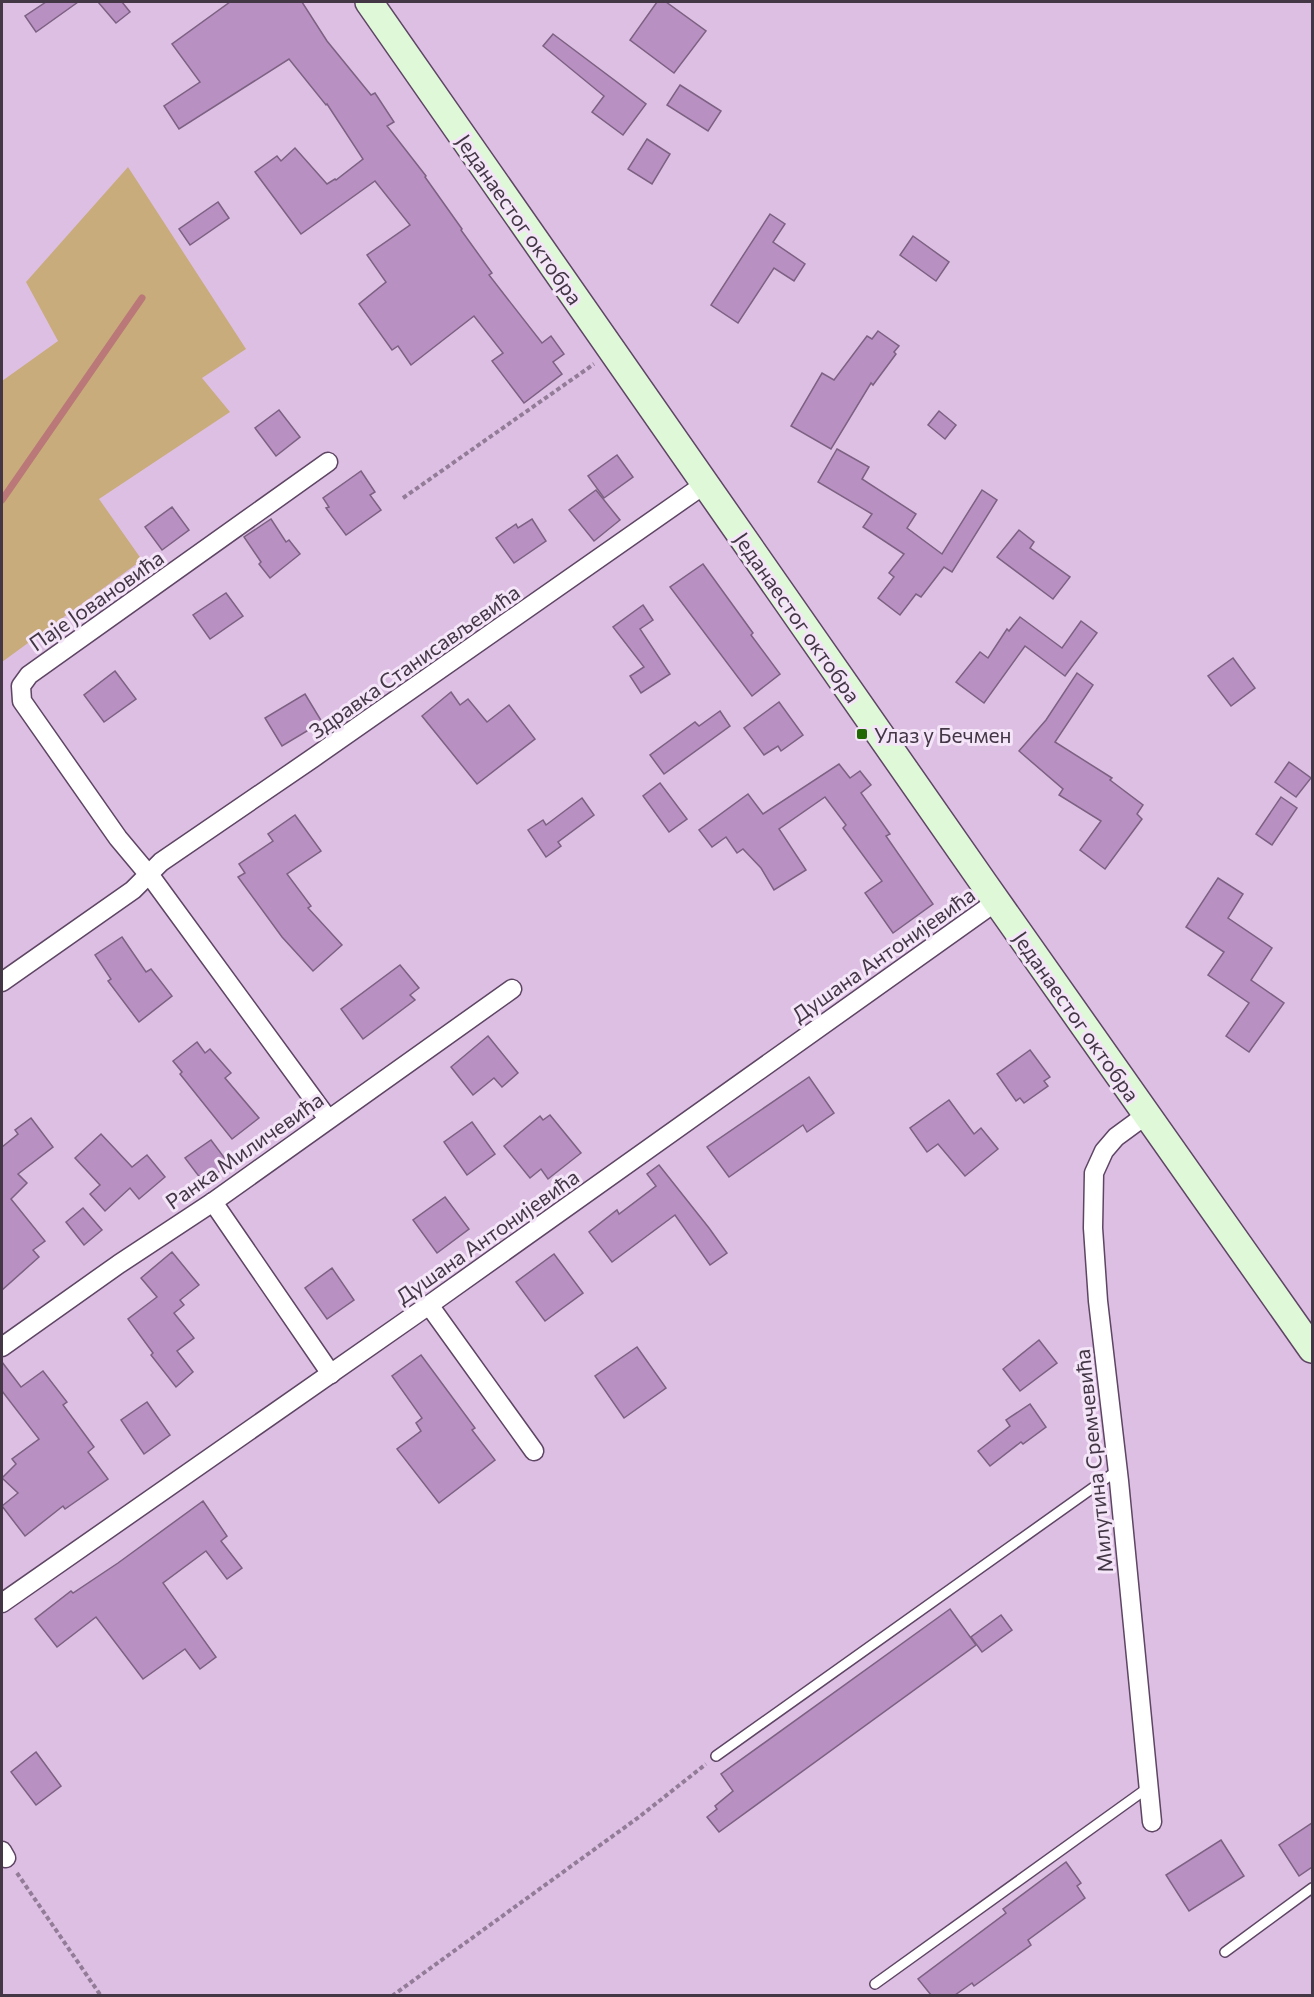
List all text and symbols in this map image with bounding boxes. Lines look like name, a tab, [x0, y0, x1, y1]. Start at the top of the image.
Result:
street label: Једанаестог октобра	[452, 129, 588, 309]
street label: Једанаестог октобра	[730, 527, 866, 707]
street label: Паје Јовановића	[24, 544, 168, 656]
street label: Здравка Станисављевића	[304, 579, 524, 743]
place label: Улаз у Бечмен	[874, 722, 1012, 747]
marker: Улаз у Бечмен	[855, 727, 869, 741]
street label: Душана Антонијевића	[787, 881, 979, 1027]
street label: Једанаестог октобра	[1009, 926, 1145, 1106]
street label: Ранка Миличевића	[160, 1086, 328, 1214]
street label: Душана Антонијевића	[391, 1163, 583, 1309]
street label: Милутина Сремчевића	[1069, 1348, 1117, 1574]

